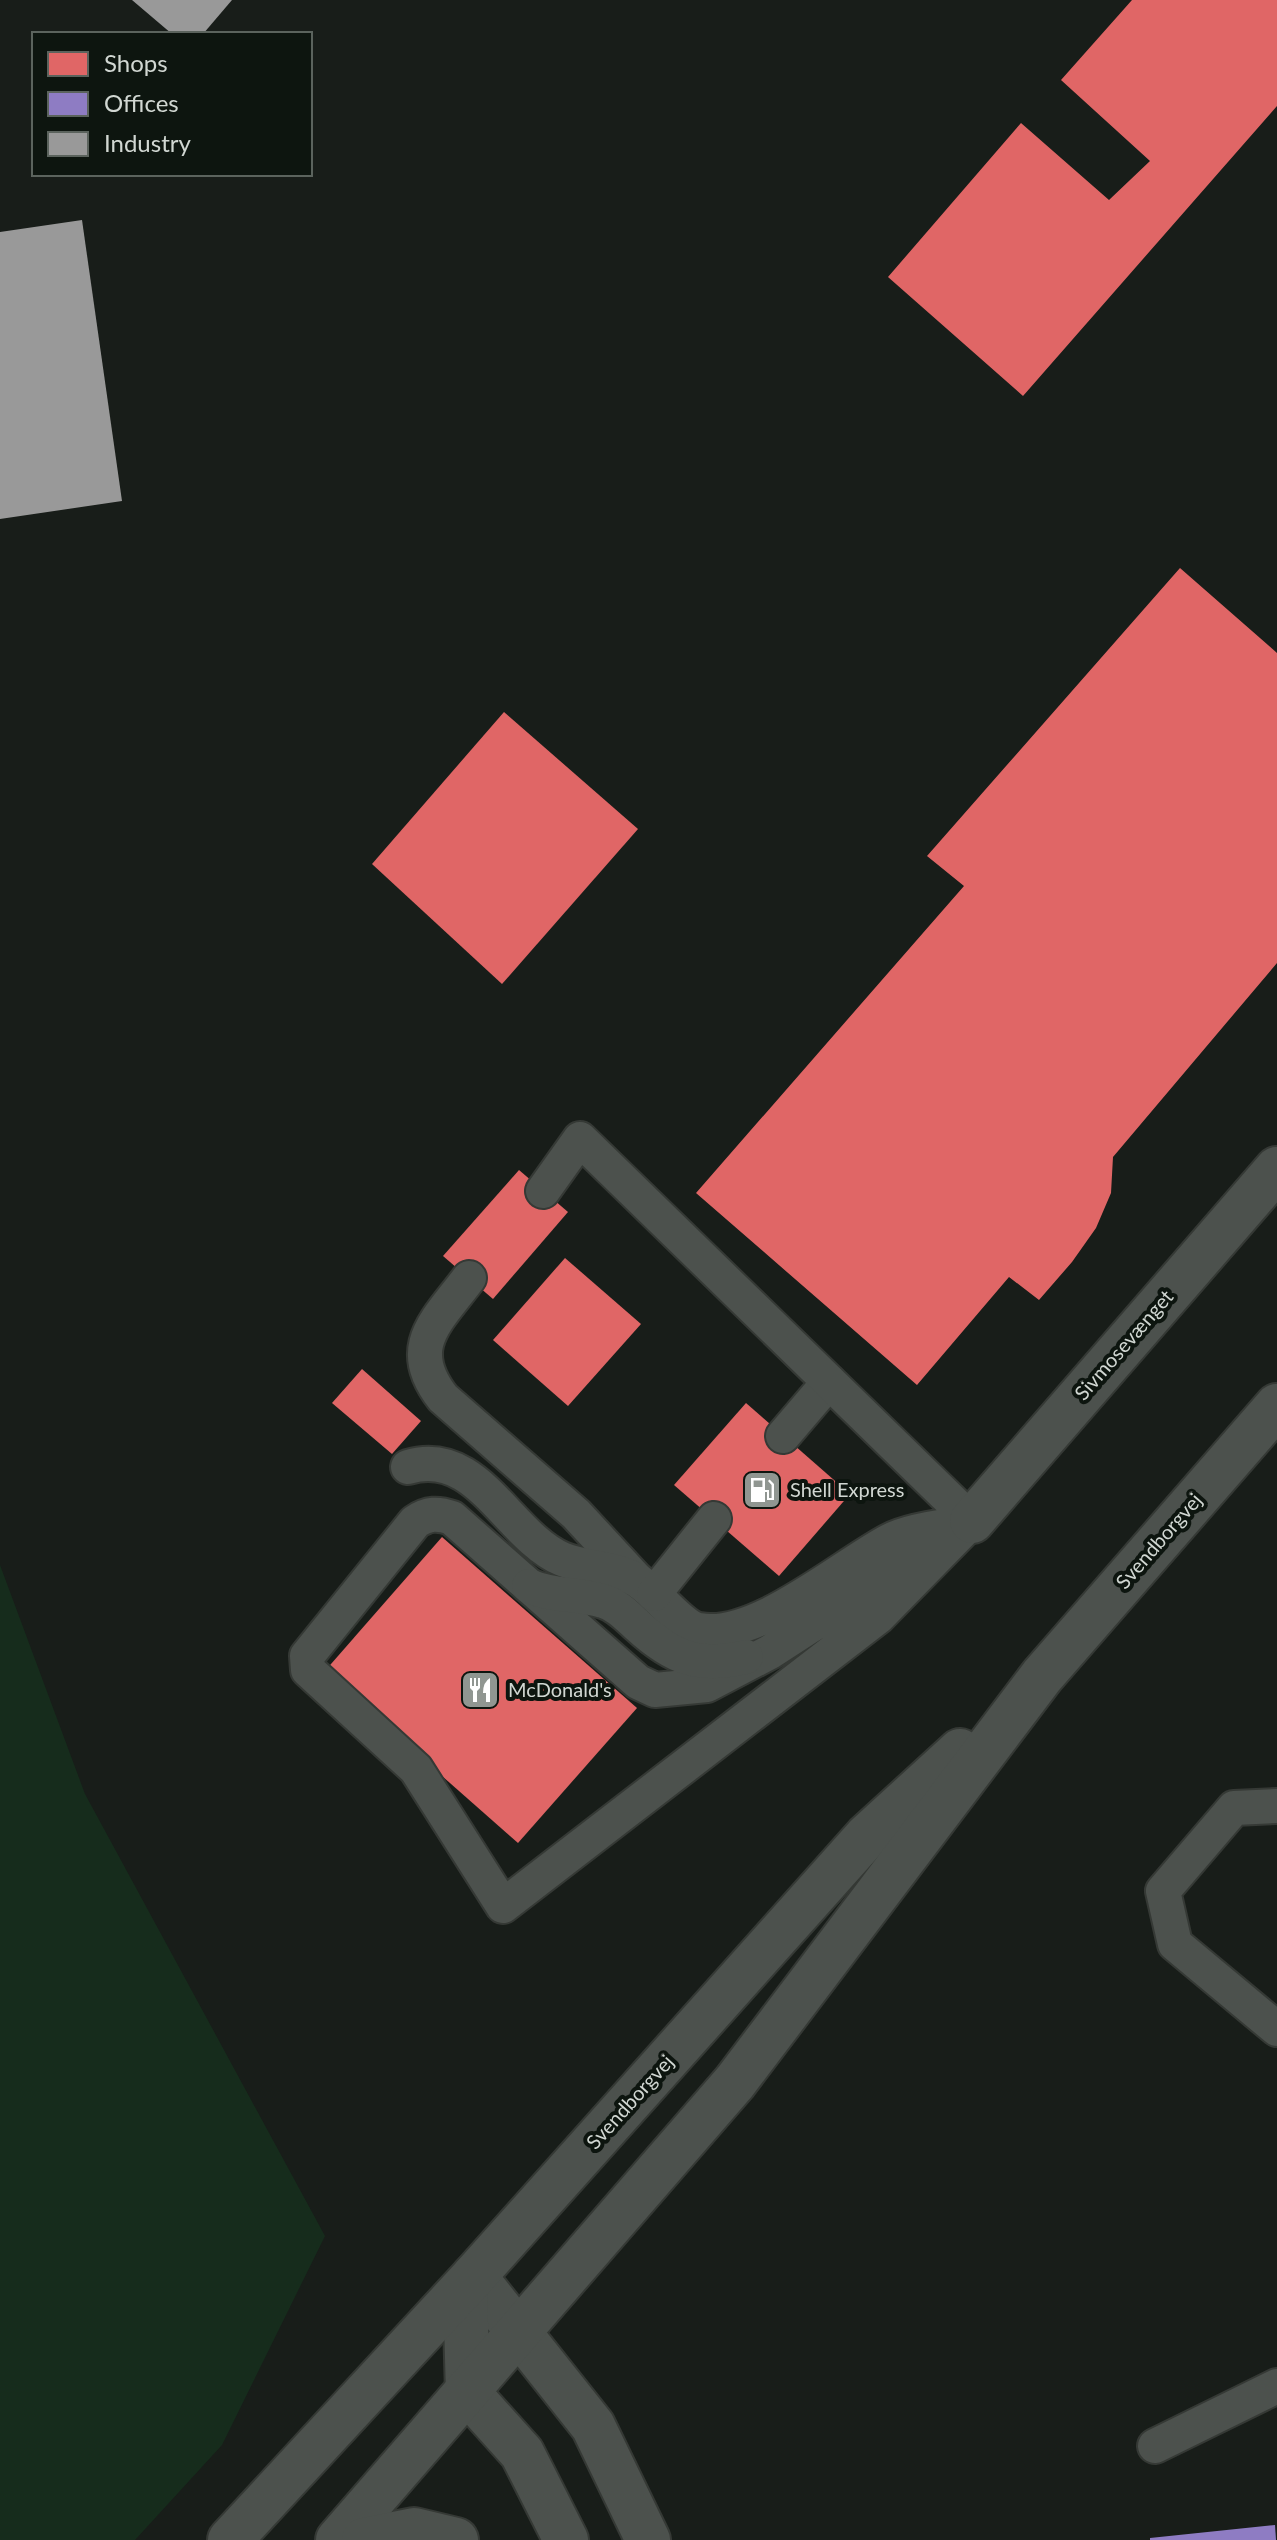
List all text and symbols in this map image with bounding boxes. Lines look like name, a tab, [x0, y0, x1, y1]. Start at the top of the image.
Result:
legend	[32, 32, 312, 176]
text: Shops	[104, 48, 168, 77]
text: Offices	[104, 88, 179, 117]
text: Industry	[104, 128, 191, 157]
street label: Sivmosevænget	[1069, 1284, 1178, 1404]
fuel station icon: Shell Express	[741, 1469, 783, 1511]
place label: Shell Express	[790, 1477, 904, 1501]
street label: Svendborgvej	[1110, 1488, 1206, 1593]
restaurant icon: McDonald's	[459, 1669, 501, 1711]
place label: McDonald's	[508, 1677, 612, 1701]
street label: Svendborgvej	[581, 2049, 678, 2153]

